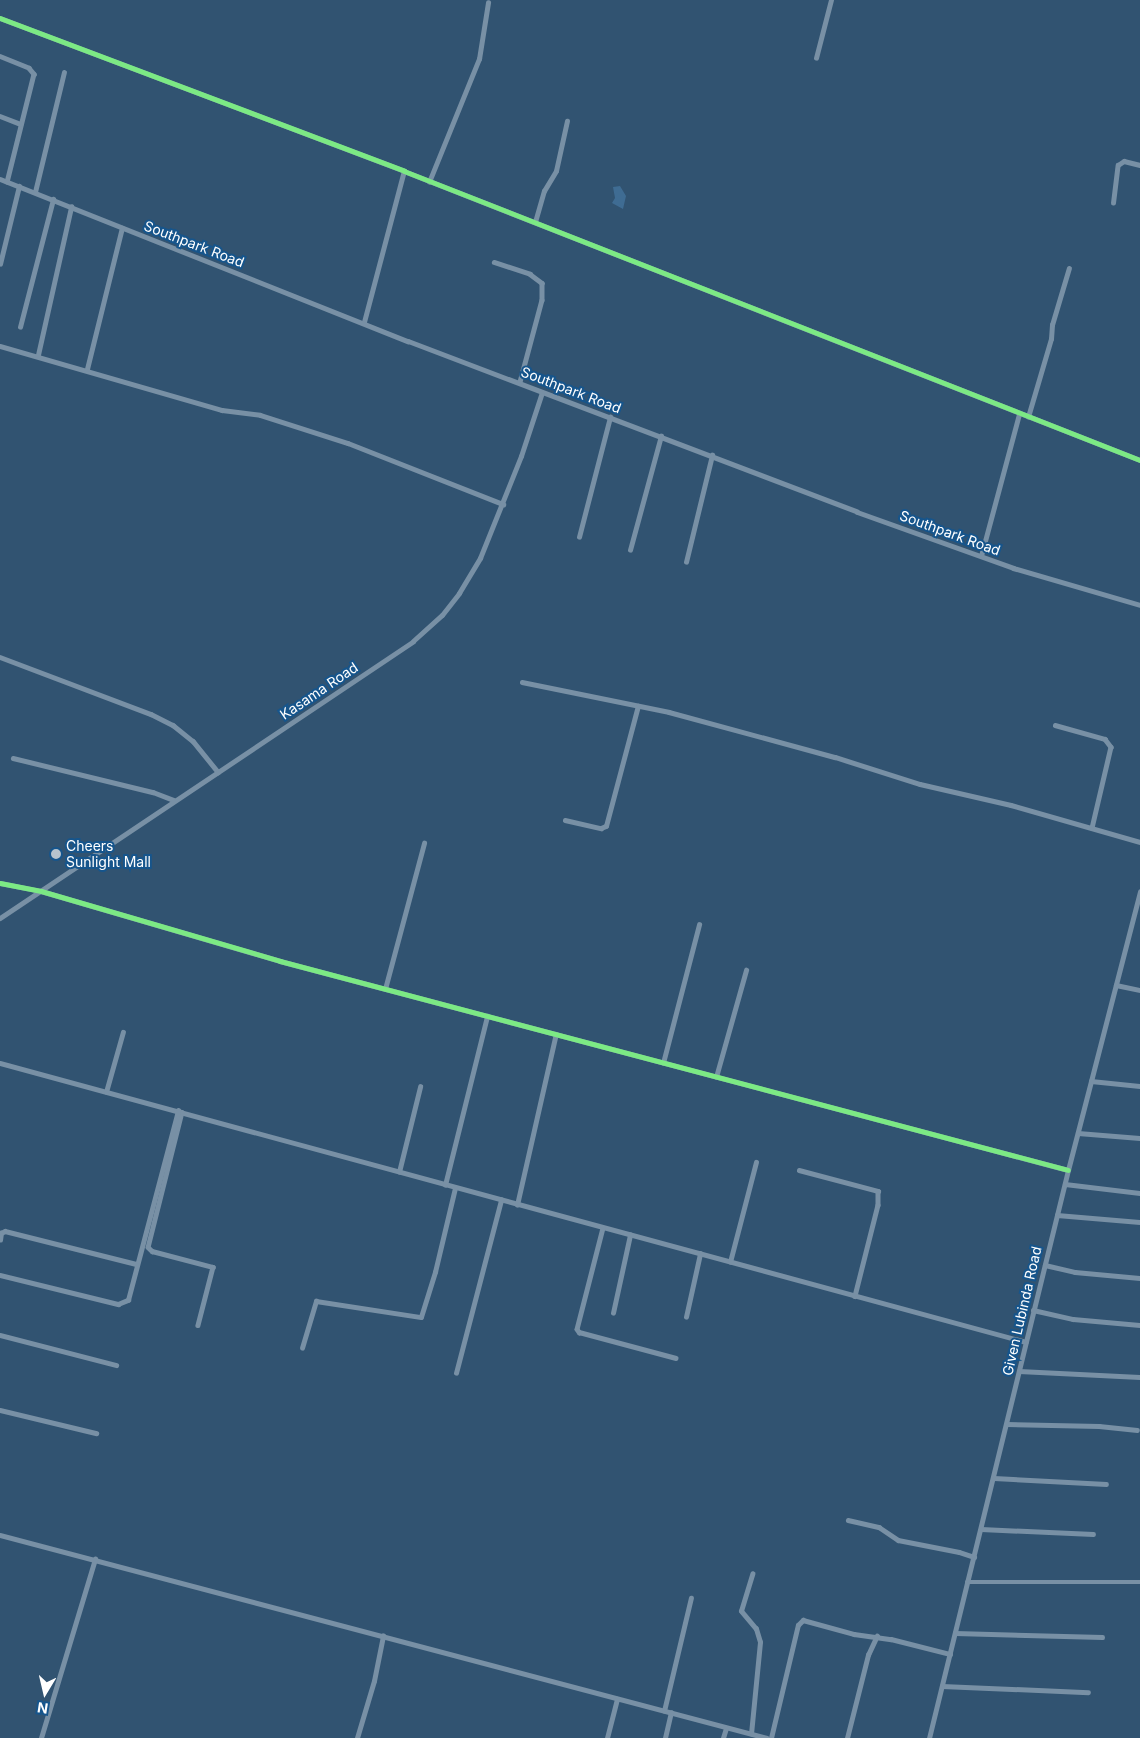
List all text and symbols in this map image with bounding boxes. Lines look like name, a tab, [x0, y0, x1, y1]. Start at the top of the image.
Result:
street label: Southpark Road	[142, 217, 246, 271]
street label: Southpark Road	[519, 363, 623, 417]
street label: Southpark Road	[897, 507, 1003, 559]
street label: Kasama Road	[277, 659, 361, 723]
place label: Cheers Sunlight Mall	[66, 838, 151, 870]
marker: Cheers Sunlight Mall	[50, 848, 62, 860]
street label: Given Lubinda Road	[999, 1245, 1045, 1377]
north arrow	[20, 1668, 70, 1718]
text: N	[36, 1699, 49, 1718]

